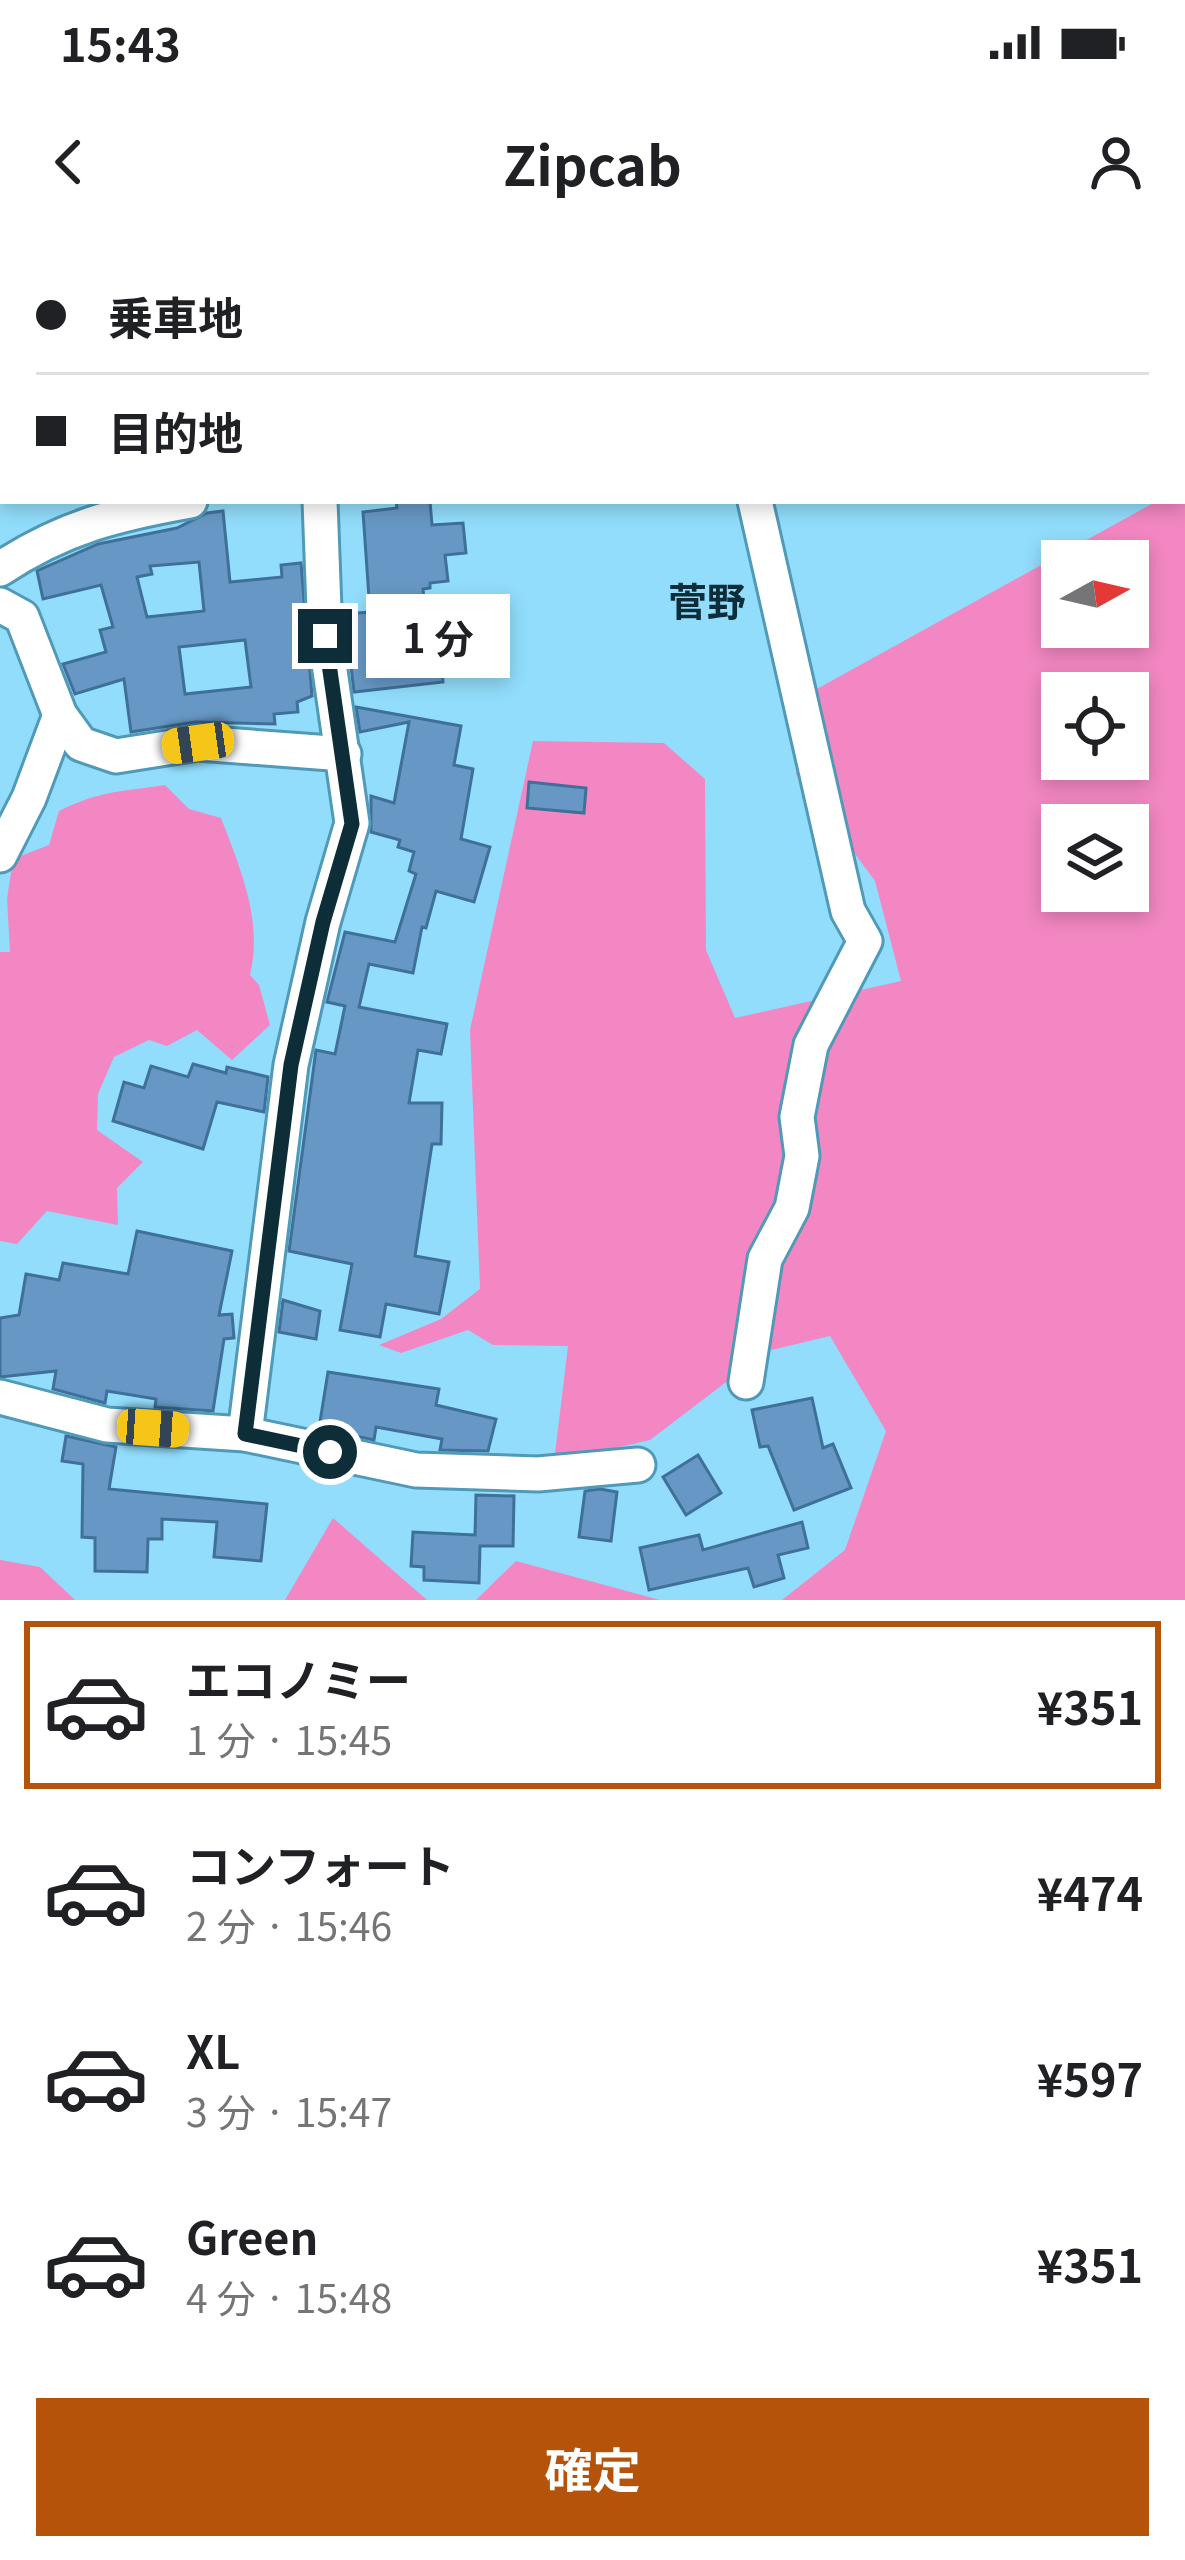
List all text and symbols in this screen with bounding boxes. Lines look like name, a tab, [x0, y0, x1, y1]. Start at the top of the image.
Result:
text: 15:43	[60, 10, 181, 75]
text: Zipcab	[503, 123, 682, 202]
icon: back	[36, 129, 102, 195]
icon: person	[1083, 129, 1149, 195]
text: 乗車地	[108, 283, 243, 348]
text: 目的地	[108, 398, 243, 463]
north arrow	[1041, 540, 1149, 648]
map controls	[1041, 540, 1149, 912]
district label: 菅野	[668, 571, 746, 627]
callout: 1 分	[367, 594, 511, 678]
text: 1 分	[403, 608, 473, 664]
route end	[298, 609, 352, 663]
button: locate	[1041, 672, 1149, 780]
car	[160, 720, 236, 766]
button: layers	[1041, 804, 1149, 912]
car	[116, 1408, 190, 1448]
route start	[303, 1425, 357, 1479]
text: エコノミー	[186, 1645, 411, 1710]
icon: car	[42, 1651, 150, 1759]
text: ¥351	[1037, 1673, 1143, 1738]
text: 1 分 · 15:45	[186, 1710, 392, 1766]
text: コンフォート	[186, 1831, 455, 1896]
icon: car	[42, 1837, 150, 1945]
text: ¥474	[1037, 1859, 1143, 1924]
text: 2 分 · 15:46	[186, 1896, 392, 1952]
text: XL	[186, 2017, 240, 2082]
icon: car	[42, 2023, 150, 2131]
text: ¥597	[1037, 2045, 1143, 2110]
text: 3 分 · 15:47	[186, 2082, 392, 2138]
text: Green	[186, 2203, 318, 2268]
icon: car	[42, 2209, 150, 2317]
text: ¥351	[1037, 2231, 1143, 2296]
text: 4 分 · 15:48	[186, 2268, 392, 2324]
button: 確定	[36, 2398, 1149, 2536]

